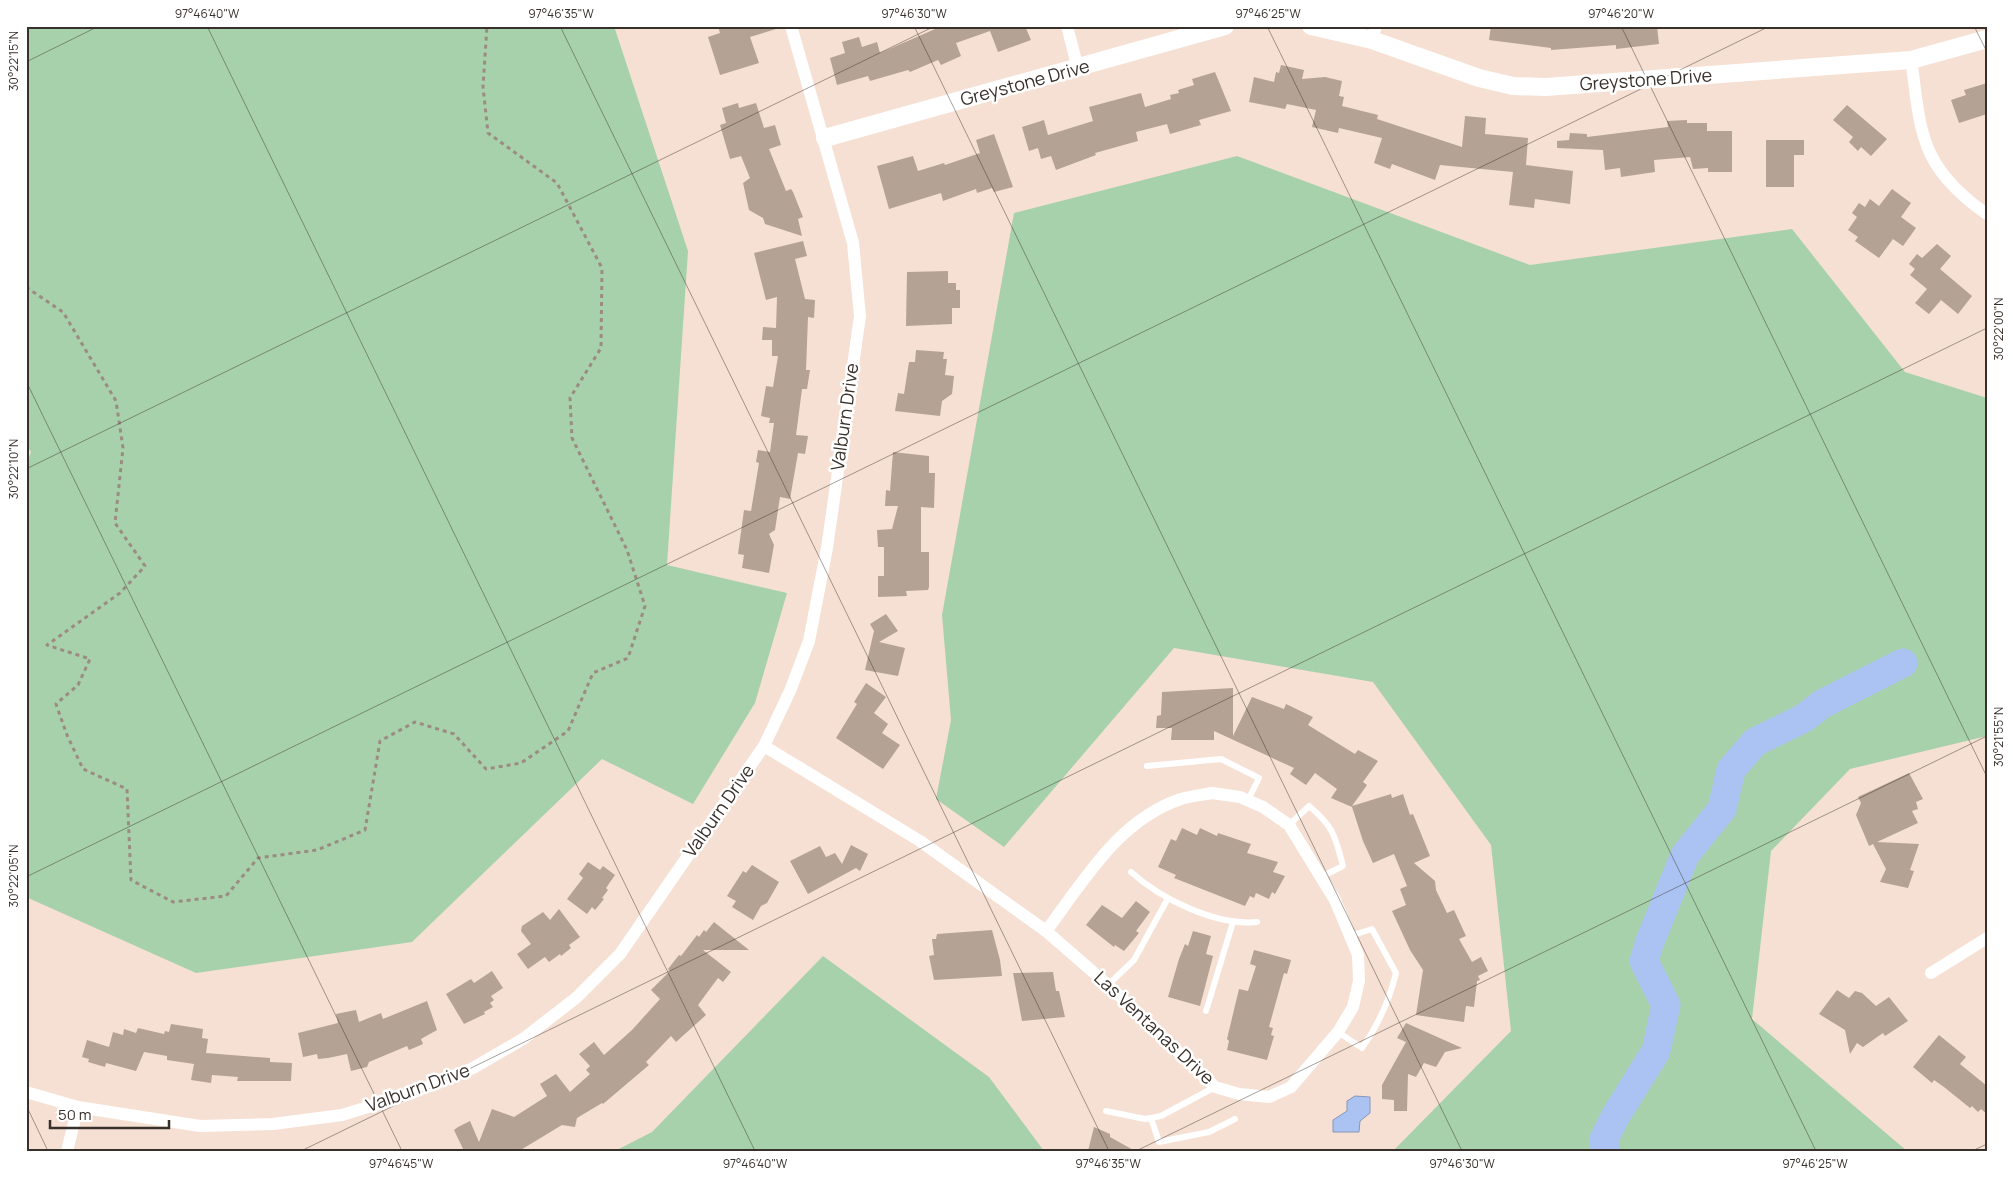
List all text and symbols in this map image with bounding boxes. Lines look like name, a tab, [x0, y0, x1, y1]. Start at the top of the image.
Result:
text: 97°46'40"W	[175, 5, 240, 22]
text: 97°46'35"W	[528, 5, 594, 22]
text: 97°46'30"W	[881, 5, 948, 22]
text: 97°46'25"W	[1235, 5, 1302, 22]
text: 97°46'20"W	[1588, 5, 1655, 22]
text: 30°22'15"N	[5, 31, 22, 91]
street label: Greystone Drive	[958, 53, 1092, 111]
street label: Greystone Drive	[1579, 62, 1713, 96]
text: 30°22'00"N	[1990, 297, 2007, 361]
street label: Valburn Drive	[825, 361, 863, 472]
text: 30°22'10"N	[5, 439, 22, 499]
text: 30°21'55"N	[1990, 707, 2007, 767]
street label: Valburn Drive	[677, 759, 759, 862]
text: 30°22'05"N	[5, 845, 22, 907]
street label: Las Ventanas Drive	[1089, 965, 1220, 1089]
street label: Valburn Drive	[363, 1057, 473, 1117]
scale bar	[50, 1097, 169, 1129]
text: 50 m	[58, 1104, 92, 1125]
text: 97°46'45"W	[369, 1155, 434, 1172]
text: 97°46'40"W	[723, 1155, 788, 1172]
text: 97°46'35"W	[1075, 1155, 1141, 1172]
text: 97°46'30"W	[1429, 1155, 1496, 1172]
text: 97°46'25"W	[1782, 1155, 1849, 1172]

